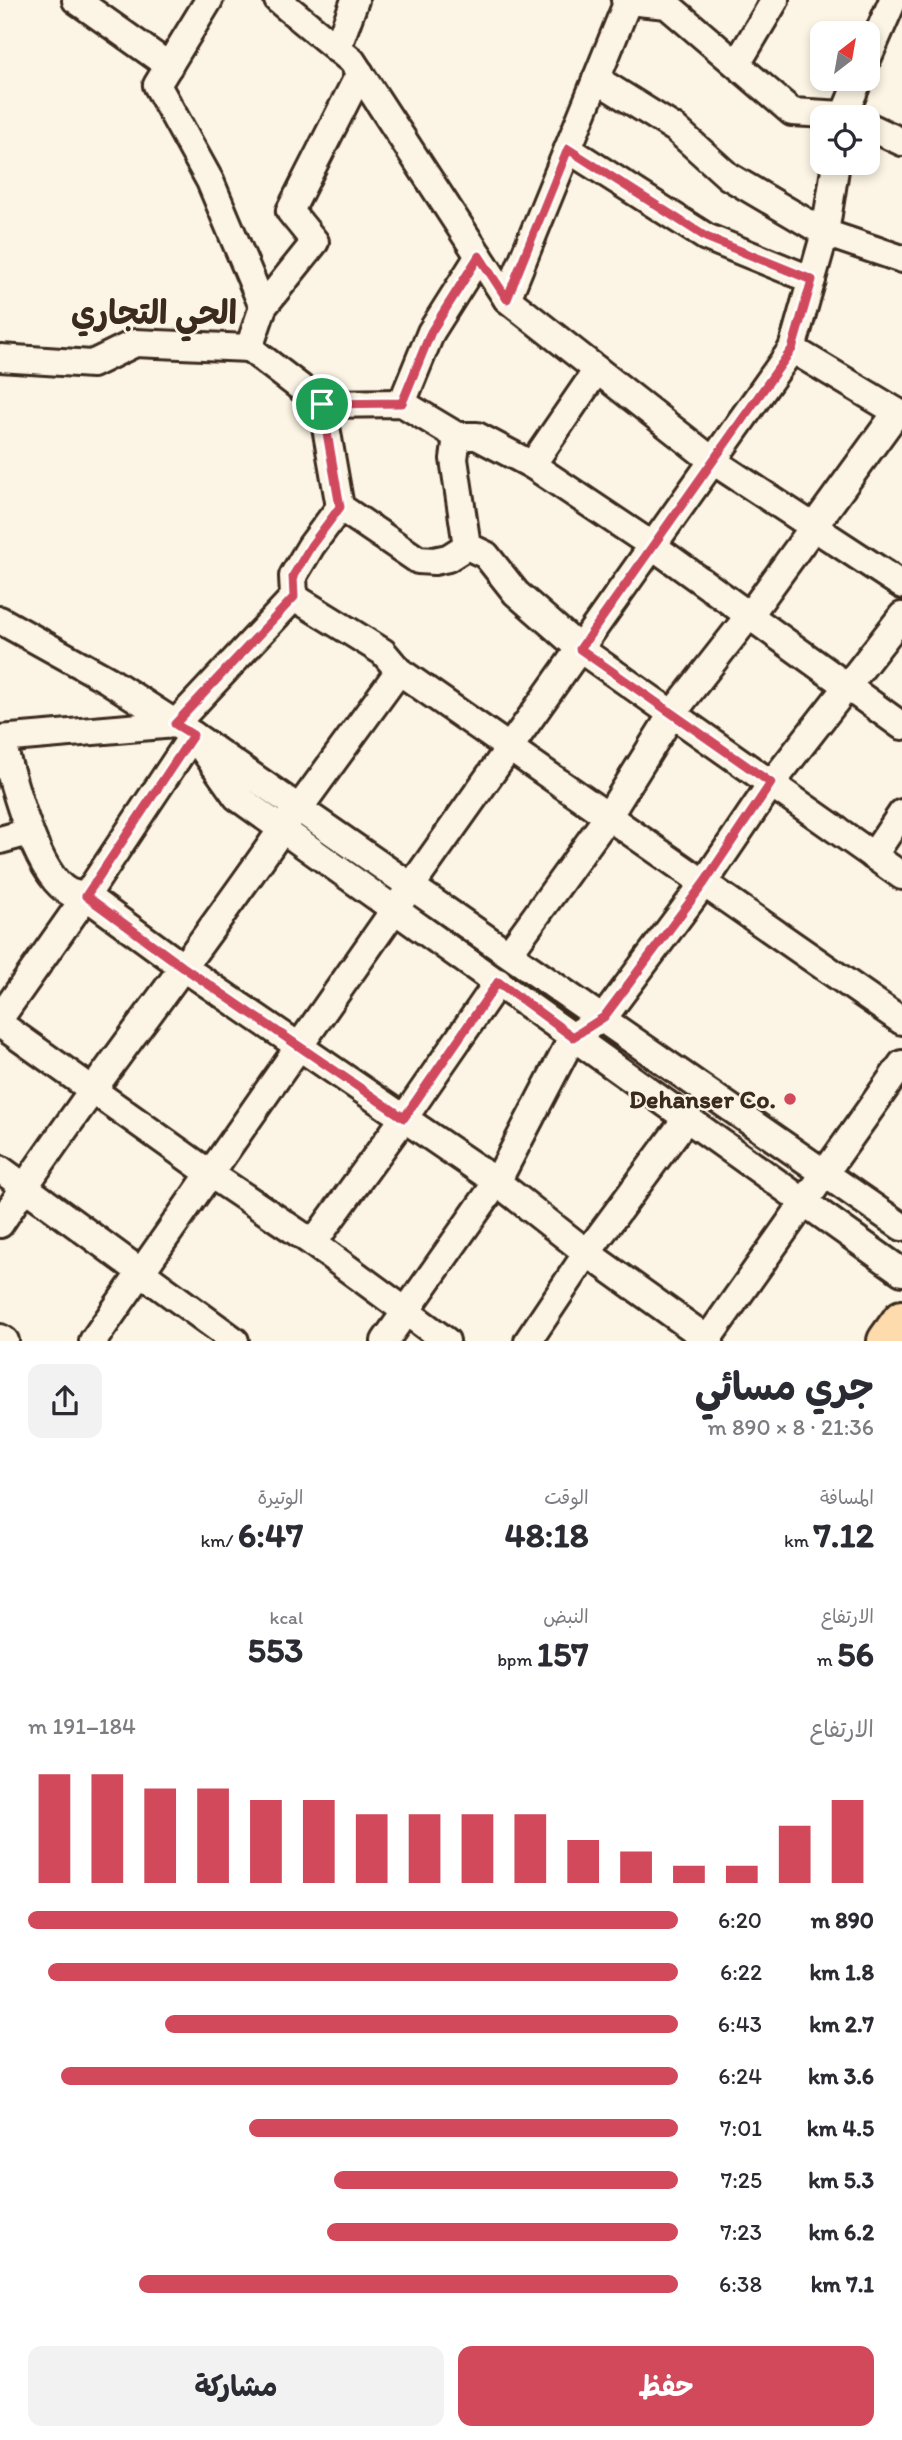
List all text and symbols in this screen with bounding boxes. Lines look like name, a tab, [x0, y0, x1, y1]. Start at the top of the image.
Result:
north arrow	[810, 21, 880, 91]
map controls	[810, 21, 880, 175]
button: locate	[810, 105, 880, 175]
district label: الحي التجاري	[71, 293, 237, 342]
pin	[292, 374, 352, 434]
icon: arrive	[303, 385, 341, 423]
place label: Dehanser Co.	[629, 1083, 776, 1115]
marker: Dehanser Co.	[782, 1091, 798, 1107]
button: share	[28, 1364, 102, 1438]
text: جري مسائي	[695, 1364, 874, 1410]
text: 21:36 · 8 × 890 m	[707, 1413, 874, 1441]
text: الوتيرة	[257, 1486, 303, 1509]
text: الوقت	[544, 1486, 589, 1509]
text: المسافة	[820, 1486, 874, 1509]
text: 6:47	[238, 1514, 303, 1556]
text: 48:18	[504, 1514, 589, 1556]
text: 7.12	[813, 1514, 874, 1556]
text: /km	[200, 1529, 238, 1552]
text: km	[784, 1529, 813, 1552]
text: النبض	[543, 1605, 589, 1628]
text: الارتفاع	[821, 1605, 874, 1628]
text: kcal	[270, 1606, 303, 1629]
text: 553	[248, 1629, 303, 1671]
text: 157	[537, 1633, 589, 1675]
text: 56	[837, 1633, 874, 1675]
text: bpm	[497, 1648, 537, 1671]
text: m	[817, 1648, 837, 1671]
text: 184–191 m	[28, 1712, 136, 1740]
text: الارتفاع	[810, 1715, 874, 1743]
text: 6:20	[718, 1906, 762, 1934]
text: 890 m	[811, 1906, 874, 1934]
text: 6:22	[720, 1958, 762, 1986]
text: 1.8 km	[809, 1958, 874, 1986]
text: 6:43	[718, 2010, 762, 2038]
text: 2.7 km	[809, 2010, 874, 2038]
text: 6:24	[718, 2062, 762, 2090]
text: 3.6 km	[808, 2062, 874, 2090]
text: 7:01	[720, 2114, 762, 2142]
text: 4.5 km	[807, 2114, 874, 2142]
text: 7:25	[721, 2166, 762, 2194]
text: 5.3 km	[808, 2166, 874, 2194]
text: 7:23	[720, 2218, 762, 2246]
text: 6.2 km	[808, 2218, 874, 2246]
text: 6:38	[719, 2270, 762, 2298]
text: 7.1 km	[811, 2270, 874, 2298]
button: مشاركة	[28, 2346, 444, 2426]
button: حفظ	[458, 2346, 874, 2426]

